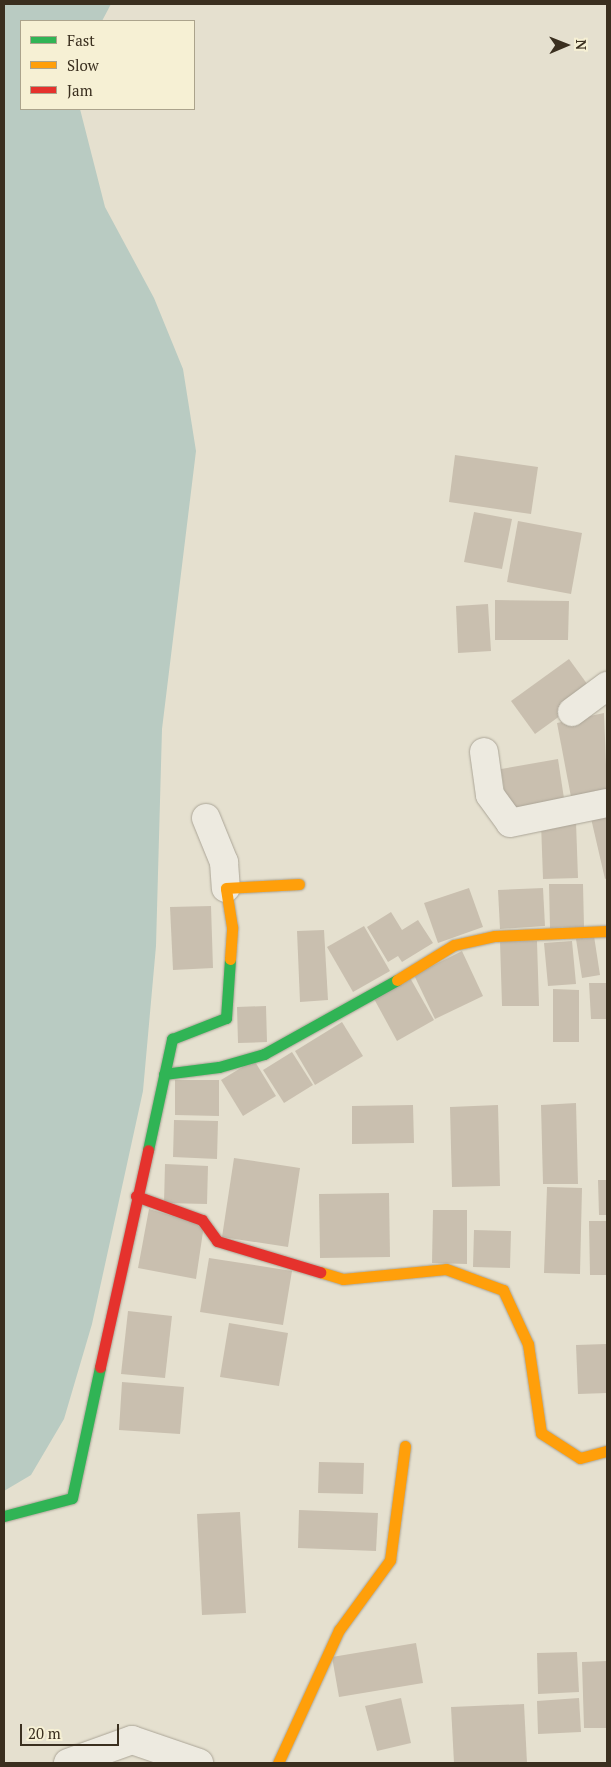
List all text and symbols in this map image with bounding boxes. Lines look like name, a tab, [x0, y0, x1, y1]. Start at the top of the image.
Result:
legend	[20, 20, 195, 110]
north arrow	[541, 20, 591, 70]
text: Fast	[67, 30, 95, 50]
text: N	[572, 39, 591, 50]
text: Slow	[67, 55, 99, 75]
text: Jam	[67, 80, 93, 100]
scale bar	[22, 1714, 121, 1746]
text: 20 m	[28, 1723, 61, 1743]

